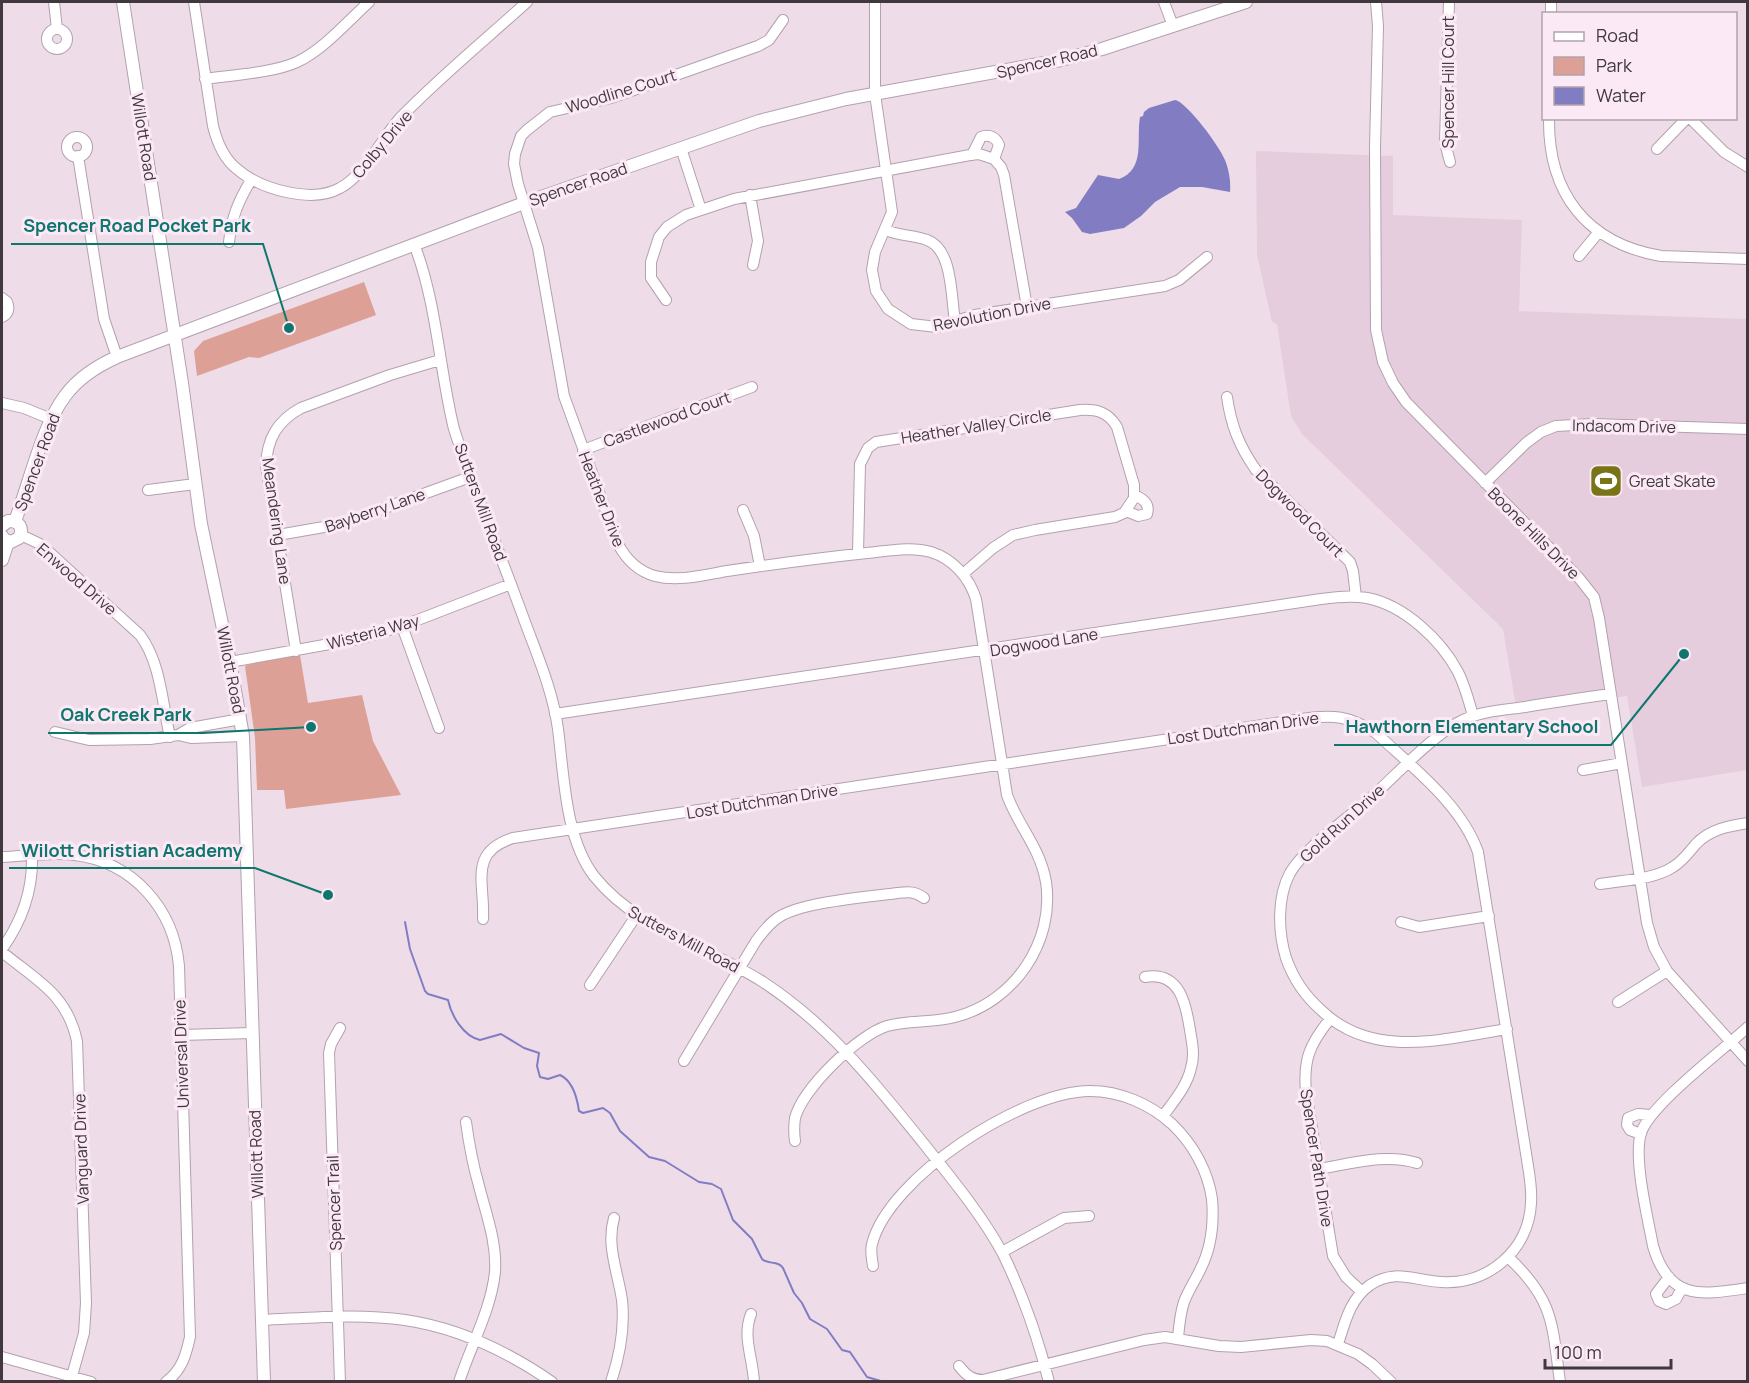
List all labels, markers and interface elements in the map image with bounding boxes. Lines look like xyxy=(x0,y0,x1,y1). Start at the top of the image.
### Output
legend xyxy=(1542,12,1737,120)
street label: Spencer Hill Court xyxy=(1437,16,1459,148)
text: Road xyxy=(1596,23,1639,47)
street label: Spencer Road xyxy=(994,39,1100,83)
text: Park xyxy=(1596,53,1633,77)
street label: Woodline Court xyxy=(563,64,679,118)
text: Water xyxy=(1596,83,1646,107)
street label: Willott Road xyxy=(126,92,162,182)
street label: Colby Drive xyxy=(347,105,417,183)
street label: Spencer Road xyxy=(526,157,630,211)
callout: Spencer Road Pocket Park xyxy=(11,208,263,244)
text: Spencer Road Pocket Park xyxy=(23,213,252,237)
street label: Revolution Drive xyxy=(931,292,1053,336)
street label: Castlewood Court xyxy=(600,386,734,452)
street label: Heather Valley Circle xyxy=(899,403,1053,449)
street label: Spencer Road xyxy=(9,410,65,514)
street label: Indacom Drive xyxy=(1572,414,1676,438)
street label: Sutters Mill Road xyxy=(450,440,512,564)
street label: Heather Drive xyxy=(574,448,630,550)
street label: Meandering Lane xyxy=(257,456,297,586)
sports icon: Great Skate xyxy=(1588,463,1624,499)
street label: Dogwood Court xyxy=(1251,464,1349,562)
place label: Great Skate xyxy=(1629,470,1716,492)
street label: Boone Hills Drive xyxy=(1483,482,1585,584)
street label: Bayberry Lane xyxy=(322,483,428,537)
street label: Enwood Drive xyxy=(32,538,122,620)
street label: Wisteria Way xyxy=(324,609,422,655)
street label: Dogwood Lane xyxy=(988,623,1100,661)
street label: Willott Road xyxy=(212,625,250,715)
callout: Oak Creek Park xyxy=(48,697,203,733)
text: Oak Creek Park xyxy=(61,702,193,726)
street label: Lost Dutchman Drive xyxy=(1166,706,1320,750)
callout: Hawthorn Elementary School xyxy=(1334,709,1611,745)
text: Hawthorn Elementary School xyxy=(1345,714,1599,738)
street label: Lost Dutchman Drive xyxy=(685,778,839,824)
street label: Gold Run Drive xyxy=(1295,779,1389,867)
callout: Wilott Christian Academy xyxy=(9,832,255,868)
text: Wilott Christian Academy xyxy=(21,838,243,862)
street label: Sutters Mill Road xyxy=(624,900,744,978)
street label: Universal Drive xyxy=(168,999,194,1109)
street label: Spencer Path Drive xyxy=(1295,1087,1339,1229)
street label: Vanguard Drive xyxy=(68,1093,94,1205)
street label: Willott Road xyxy=(243,1109,269,1199)
street label: Spencer Trail xyxy=(321,1155,347,1251)
scale bar xyxy=(1545,1332,1671,1370)
text: 100 m xyxy=(1554,1340,1602,1364)

